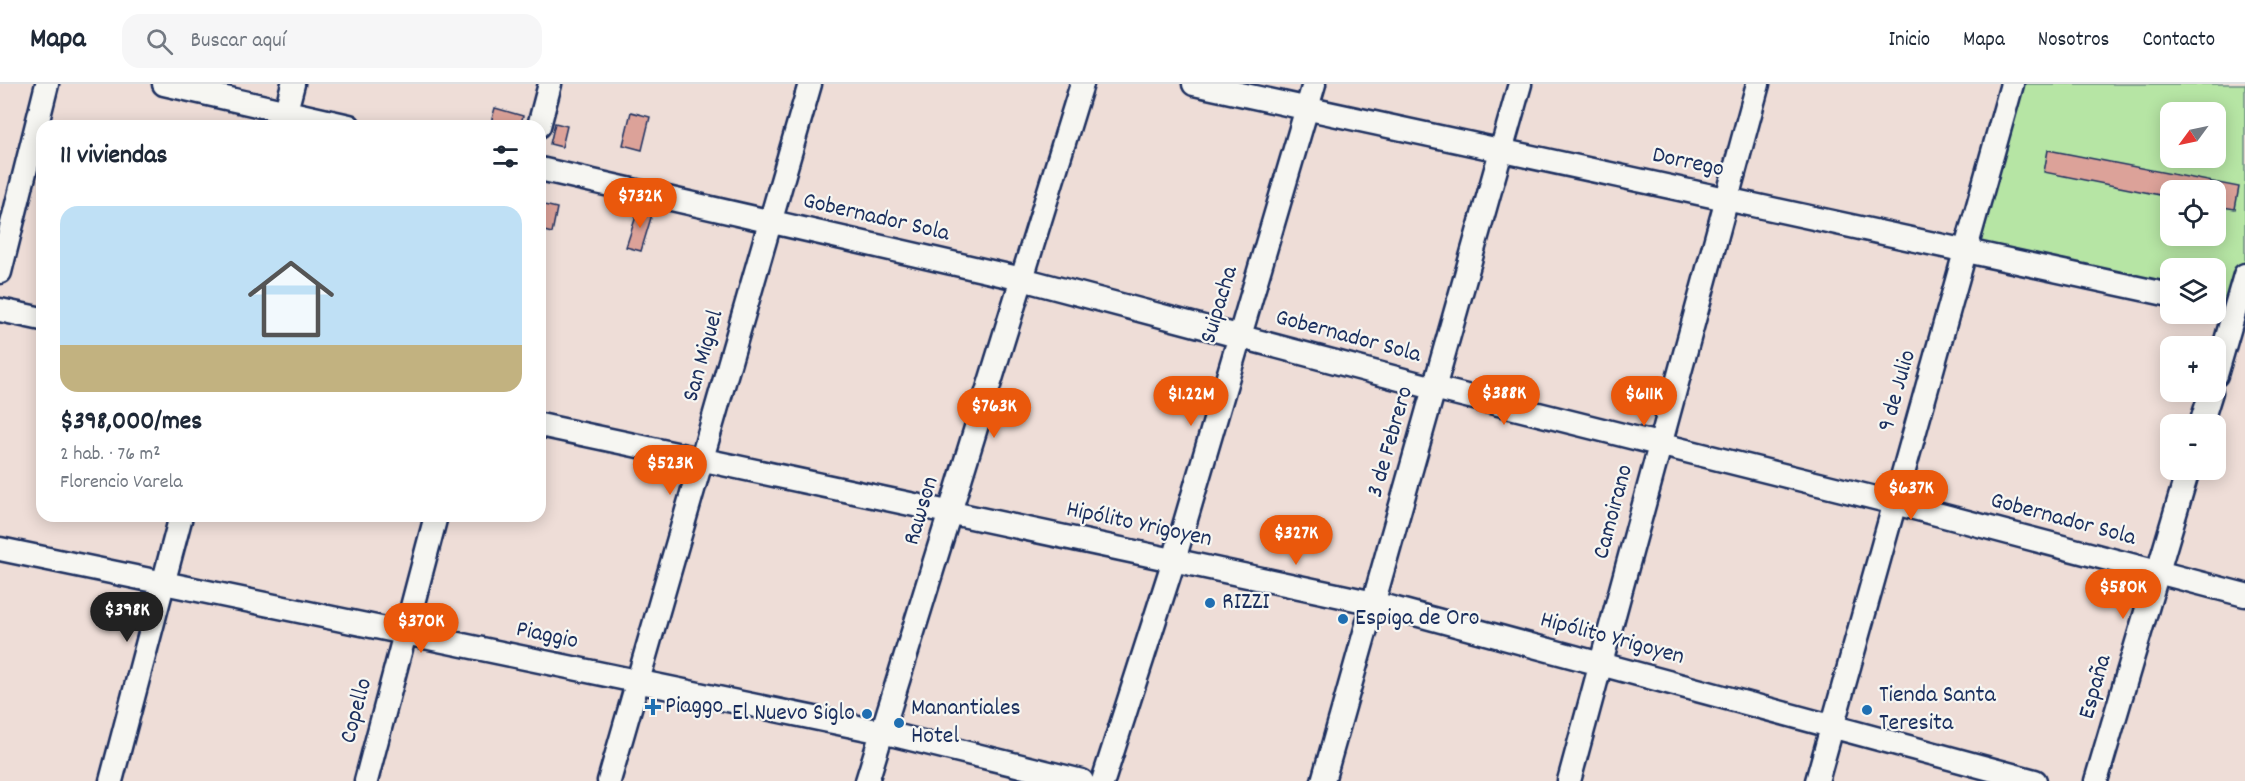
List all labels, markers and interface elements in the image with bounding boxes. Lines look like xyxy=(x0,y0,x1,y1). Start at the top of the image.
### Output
search box xyxy=(122,14,542,68)
text: Mapa xyxy=(30,21,86,61)
icon: search xyxy=(143,25,176,58)
text: Buscar aquí xyxy=(191,26,286,57)
text: Inicio xyxy=(1888,26,1930,56)
text: Mapa xyxy=(1963,26,2005,56)
text: Nosotros xyxy=(2038,26,2109,56)
text: Contacto xyxy=(2142,26,2215,56)
north arrow xyxy=(2160,102,2226,168)
map controls xyxy=(2160,102,2226,480)
text: 11 viviendas xyxy=(60,138,167,175)
street label: Dorrego xyxy=(1649,139,1727,187)
icon: filters xyxy=(489,140,522,173)
pin: $732K xyxy=(598,178,682,229)
button: locate xyxy=(2160,180,2226,246)
text: $732K xyxy=(618,183,662,211)
street label: Gobernador Sola xyxy=(799,185,953,252)
icon: home xyxy=(237,245,345,353)
button: layers xyxy=(2160,258,2226,324)
street label: Suipacha xyxy=(1192,261,1248,348)
street label: Gobernador Sola xyxy=(1271,301,1425,373)
street label: San Miguel xyxy=(675,306,733,406)
button: + xyxy=(2160,336,2226,402)
street label: 9 de Julio xyxy=(1870,346,1926,436)
pin: $388K xyxy=(1462,375,1546,426)
pin: $1.22M xyxy=(1142,376,1240,427)
pin: $611K xyxy=(1602,376,1686,427)
text: $388K xyxy=(1482,380,1526,408)
text: $1.22M xyxy=(1167,381,1215,409)
text: $611K xyxy=(1625,381,1663,409)
street label: 3 de Febrero xyxy=(1359,382,1423,502)
pin: $763K xyxy=(952,388,1036,439)
text: $763K xyxy=(971,393,1017,421)
text: $398,000/mes xyxy=(60,404,202,441)
button: − xyxy=(2160,414,2226,480)
text: 2 hab. · 76 m² xyxy=(60,441,161,469)
pin: $523K xyxy=(628,445,712,496)
text: $523K xyxy=(647,450,693,478)
street label: Camoirano xyxy=(1585,461,1643,563)
text: Florencio Varela xyxy=(60,469,183,497)
pin: $637K xyxy=(1869,470,1953,521)
street label: Rawson xyxy=(895,472,949,550)
text: $637K xyxy=(1888,475,1934,503)
street label: Gobernador Sola xyxy=(1986,484,2140,556)
street label: Hipólito Yrigoyen xyxy=(1063,493,1215,557)
pin: $327K xyxy=(1254,515,1338,566)
text: $327K xyxy=(1274,520,1318,548)
pin: $580K xyxy=(2081,569,2165,620)
text: $580K xyxy=(2099,574,2147,602)
place label: RIZZI xyxy=(1222,586,1270,620)
pin: $398K xyxy=(85,592,169,643)
marker: RIZZI xyxy=(1203,596,1217,610)
text: $398K xyxy=(104,597,150,625)
place label: Espiga de Oro xyxy=(1355,602,1479,636)
pin: $370K xyxy=(379,603,463,654)
street label: Hipólito Yrigoyen xyxy=(1536,603,1688,675)
text: $370K xyxy=(398,608,444,636)
marker: Espiga de Oro xyxy=(1336,612,1350,626)
street label: Piaggio xyxy=(513,613,581,659)
street label: España xyxy=(2071,650,2122,723)
street label: Copello xyxy=(332,675,382,747)
place label: Tienda Santa Teresita xyxy=(1879,679,1996,741)
place label: Piaggo xyxy=(665,690,723,724)
place label: Manantiales Hotel xyxy=(911,692,1021,754)
place label: El Nuevo Siglo xyxy=(732,697,855,731)
marker: Piaggo xyxy=(646,700,660,714)
marker: Tienda Santa Teresita xyxy=(1860,703,1874,717)
marker: El Nuevo Siglo xyxy=(860,707,874,721)
marker: Manantiales Hotel xyxy=(892,716,906,730)

